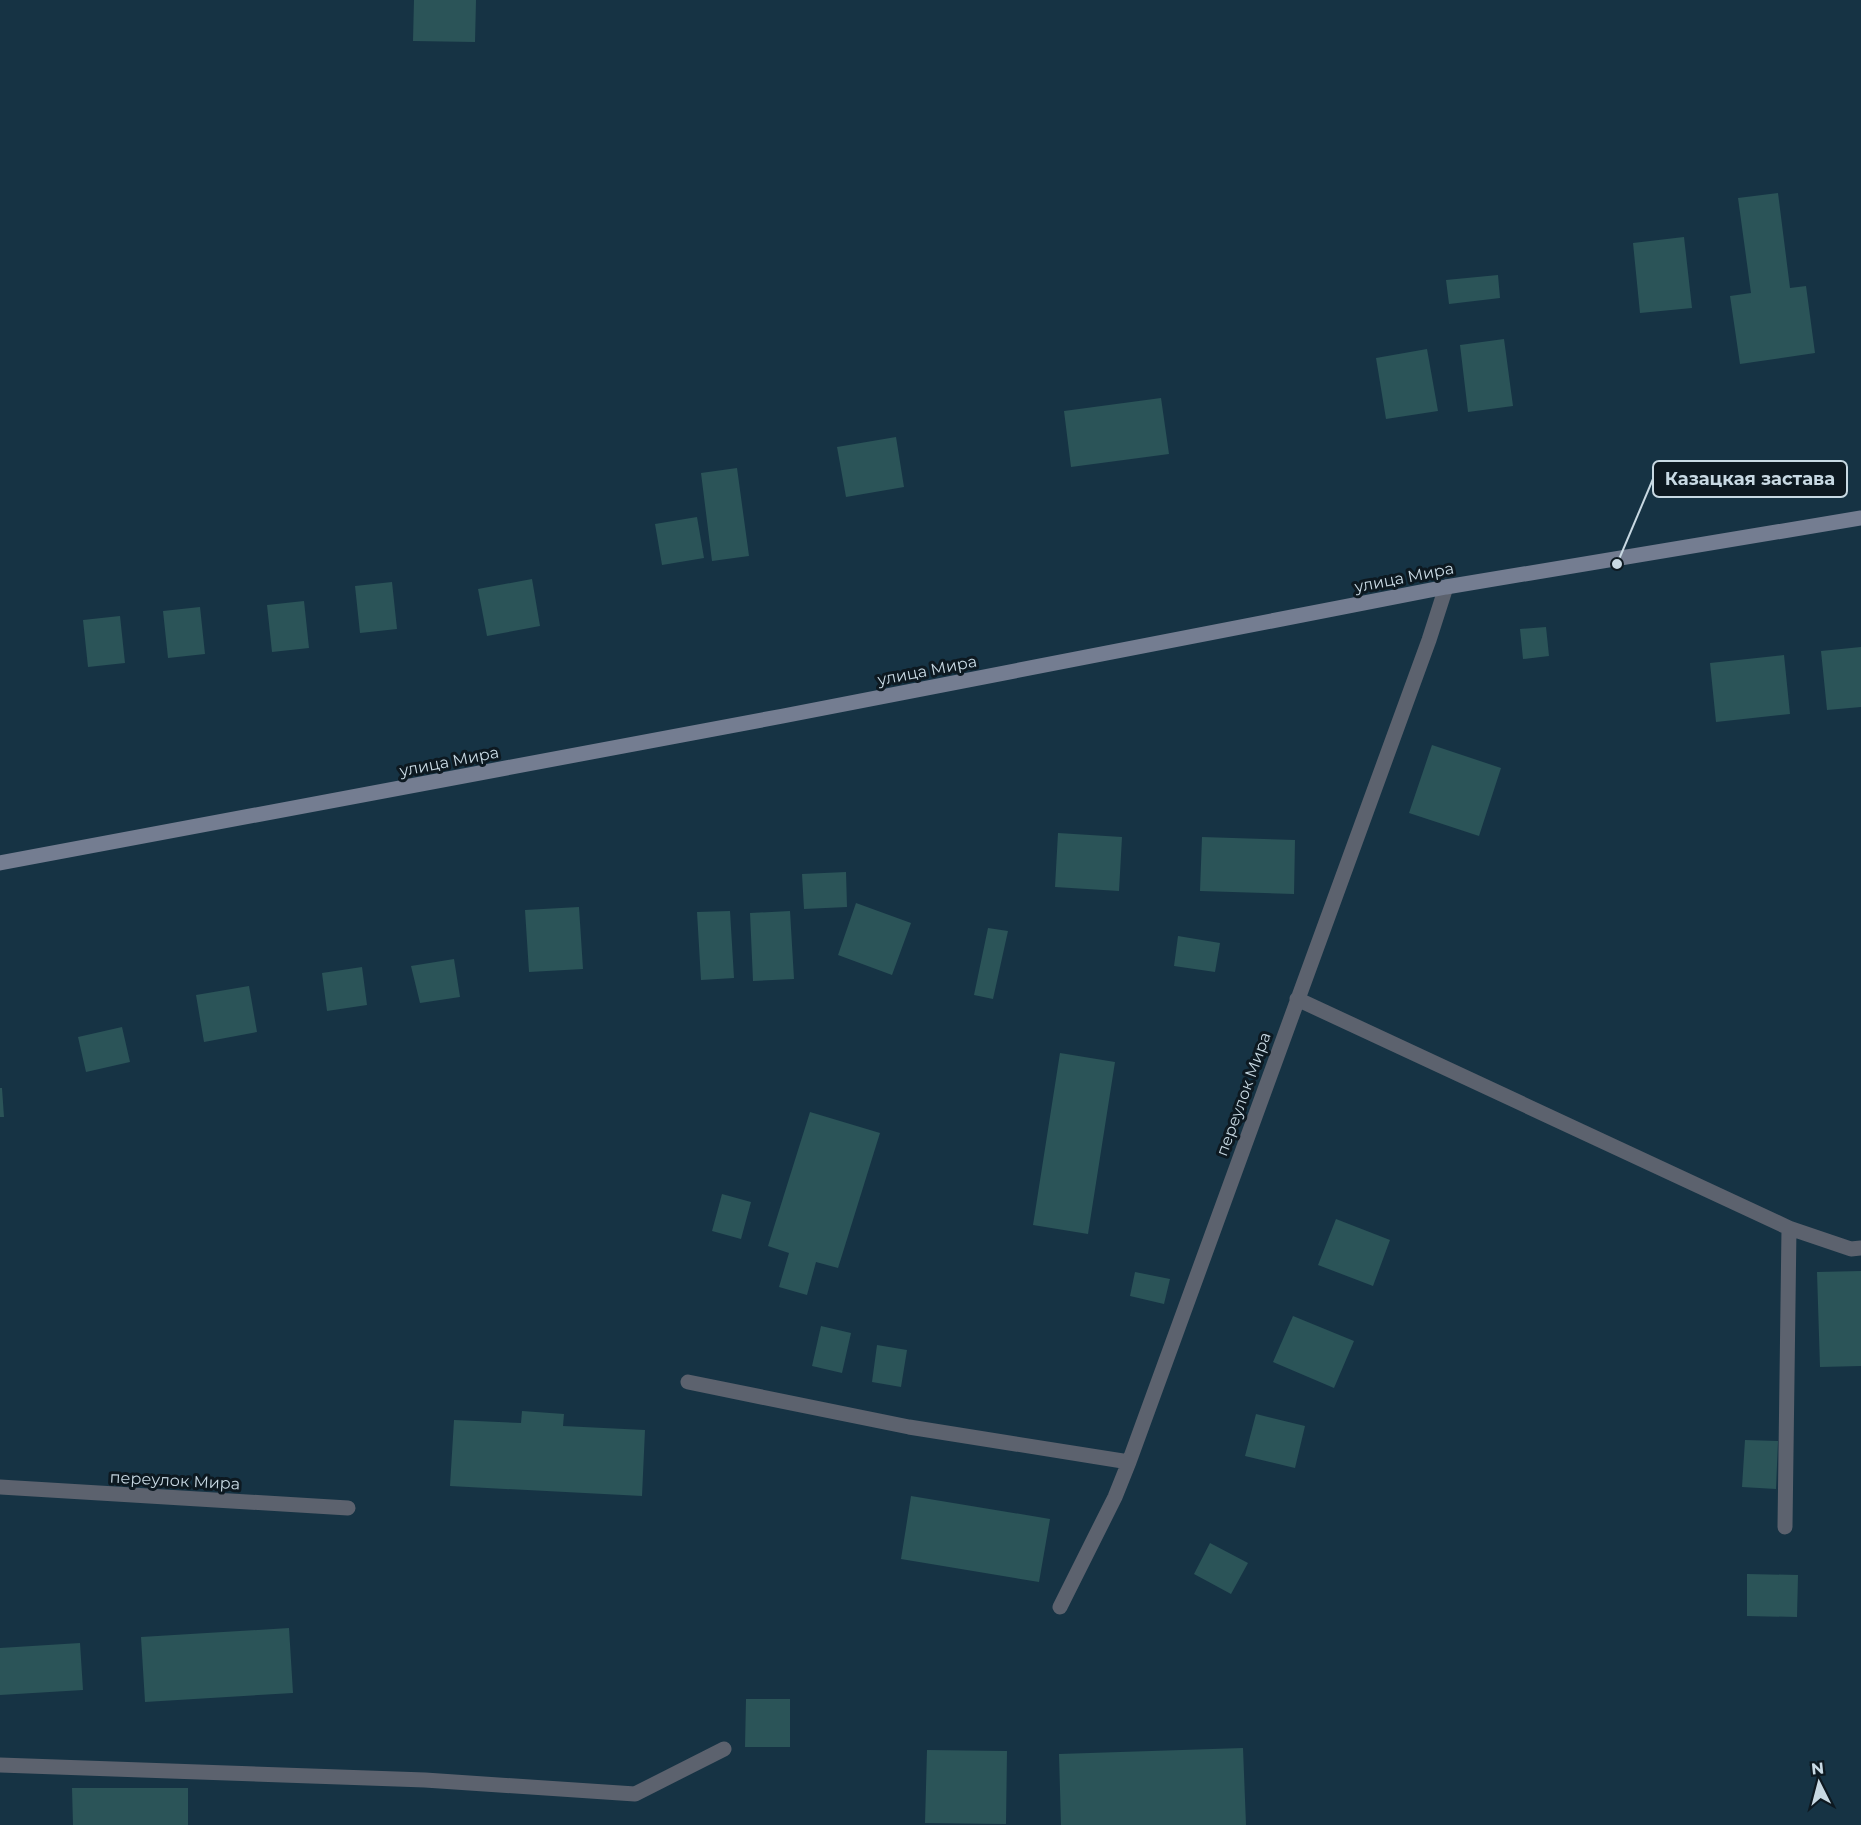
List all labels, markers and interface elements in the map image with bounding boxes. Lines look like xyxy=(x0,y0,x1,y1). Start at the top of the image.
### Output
callout: Казацкая застава xyxy=(1653,461,1847,497)
text: Казацкая застава xyxy=(1665,468,1835,490)
street label: улица Мира xyxy=(1352,559,1455,597)
street label: улица Мира xyxy=(875,652,978,690)
street label: улица Мира xyxy=(397,743,500,781)
street label: переулок Мира xyxy=(1212,1030,1275,1159)
street label: переулок Мира xyxy=(109,1468,241,1493)
north arrow xyxy=(1789,1753,1849,1813)
text: N xyxy=(1810,1758,1825,1779)

